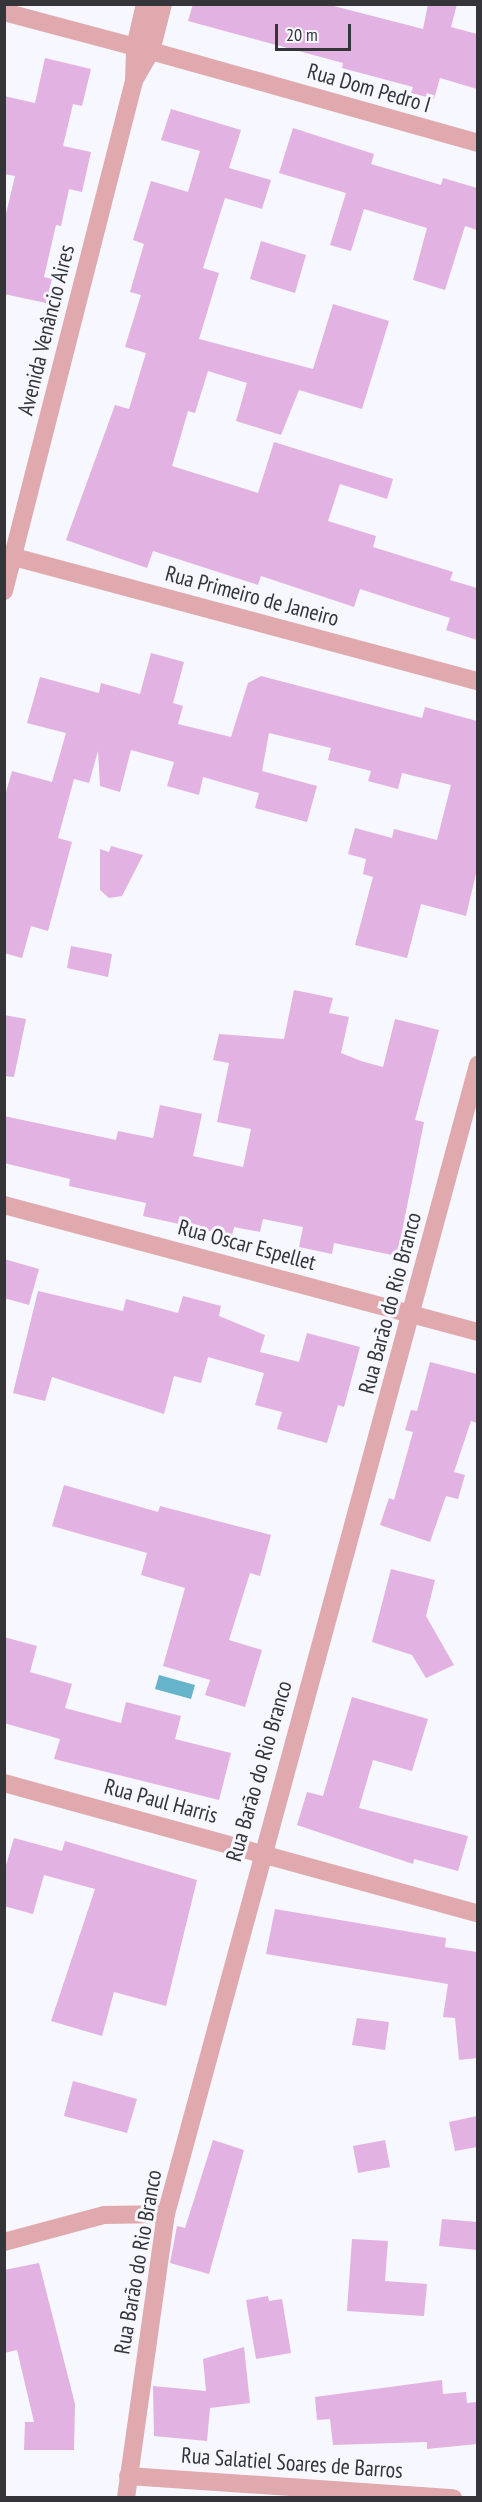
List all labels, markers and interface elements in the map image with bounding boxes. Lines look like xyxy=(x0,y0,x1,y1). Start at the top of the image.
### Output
scale bar xyxy=(278,12,354,50)
text: 20 m xyxy=(286,23,318,46)
street label: Rua Dom Pedro I xyxy=(304,58,434,118)
street label: Avenida Venâncio Aires xyxy=(12,242,80,418)
street label: Rua Primeiro de Janeiro xyxy=(162,560,342,632)
street label: Rua Barão do Rio Branco xyxy=(353,1209,427,1397)
street label: Rua Oscar Espellet xyxy=(175,1214,319,1276)
street label: Rua Barão do Rio Branco xyxy=(221,1678,297,1864)
street label: Rua Paul Harris xyxy=(102,1773,220,1829)
street label: Rua Barão do Rio Branco xyxy=(109,2168,167,2356)
street label: Rua Salatiel Soares de Barros xyxy=(180,2442,404,2484)

